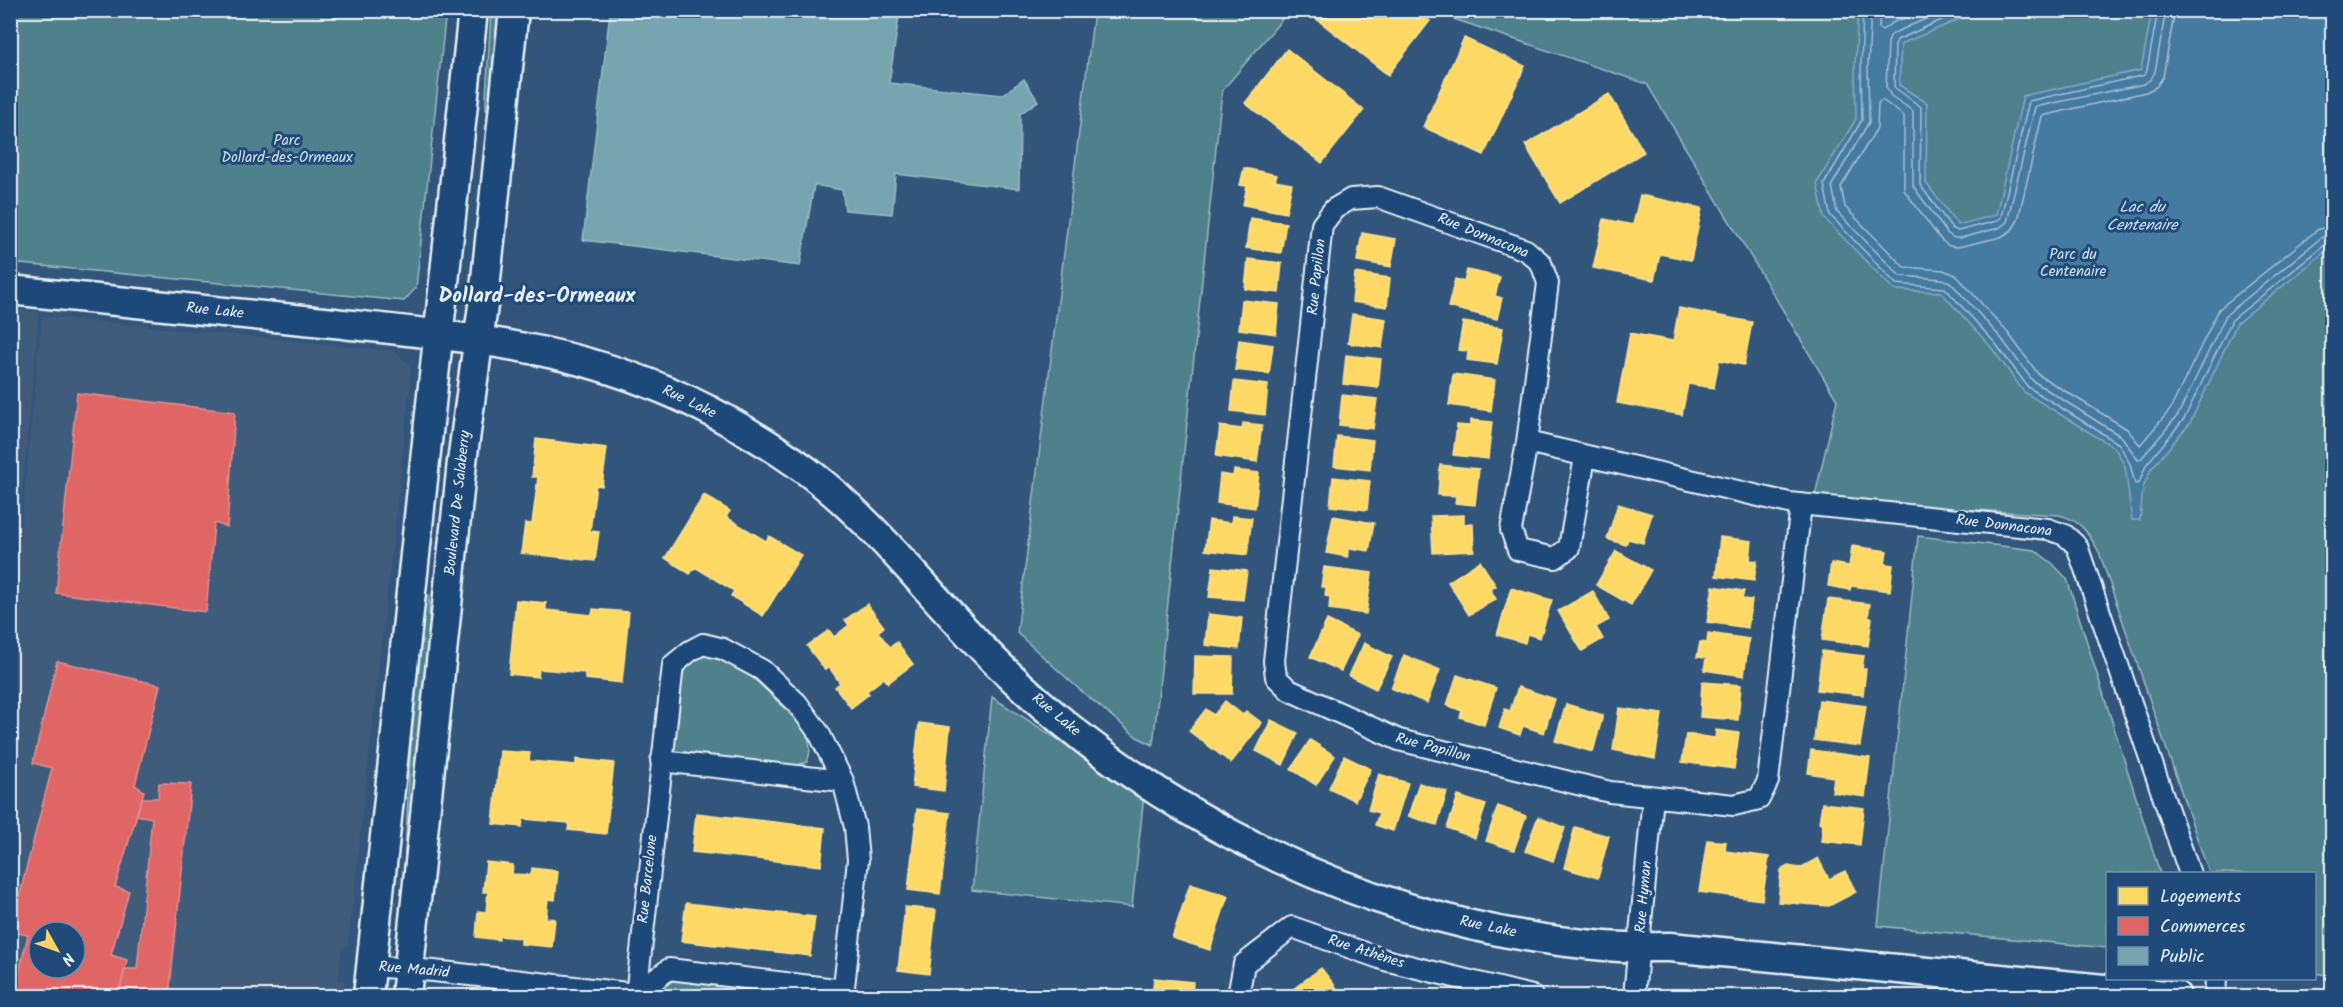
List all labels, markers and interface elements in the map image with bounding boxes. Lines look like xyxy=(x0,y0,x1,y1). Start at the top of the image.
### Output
park label: Parc Dollard-des-Ormeaux xyxy=(221,129,353,170)
water label: Lac du Centenaire xyxy=(2106,195,2179,238)
street label: Rue Donnacona xyxy=(1434,207,1532,265)
street label: Rue Papillon xyxy=(1301,238,1333,316)
park label: Parc du Centenaire xyxy=(2040,243,2107,284)
district label: Dollard-des-Ormeaux xyxy=(439,280,637,313)
street label: Rue Lake xyxy=(185,296,245,326)
street label: Rue Lake xyxy=(658,379,720,426)
street label: Boulevard De Salaberry xyxy=(438,428,478,577)
street label: Rue Donnacona xyxy=(1955,508,2053,544)
street label: Rue Lake xyxy=(1026,687,1086,743)
street label: Rue Papillon xyxy=(1393,726,1473,770)
street label: Rue Barcelone xyxy=(631,833,665,924)
street label: Rue Hyman xyxy=(1629,860,1659,934)
legend xyxy=(2106,872,2316,980)
text: Logements xyxy=(2160,883,2242,912)
street label: Rue Lake xyxy=(1457,909,1519,945)
text: Commerces xyxy=(2160,913,2246,942)
north arrow xyxy=(27,920,87,980)
street label: Rue Athènes xyxy=(1325,928,1408,976)
text: Public xyxy=(2160,943,2205,972)
text: N xyxy=(55,947,80,971)
street label: Rue Madrid xyxy=(378,955,451,985)

